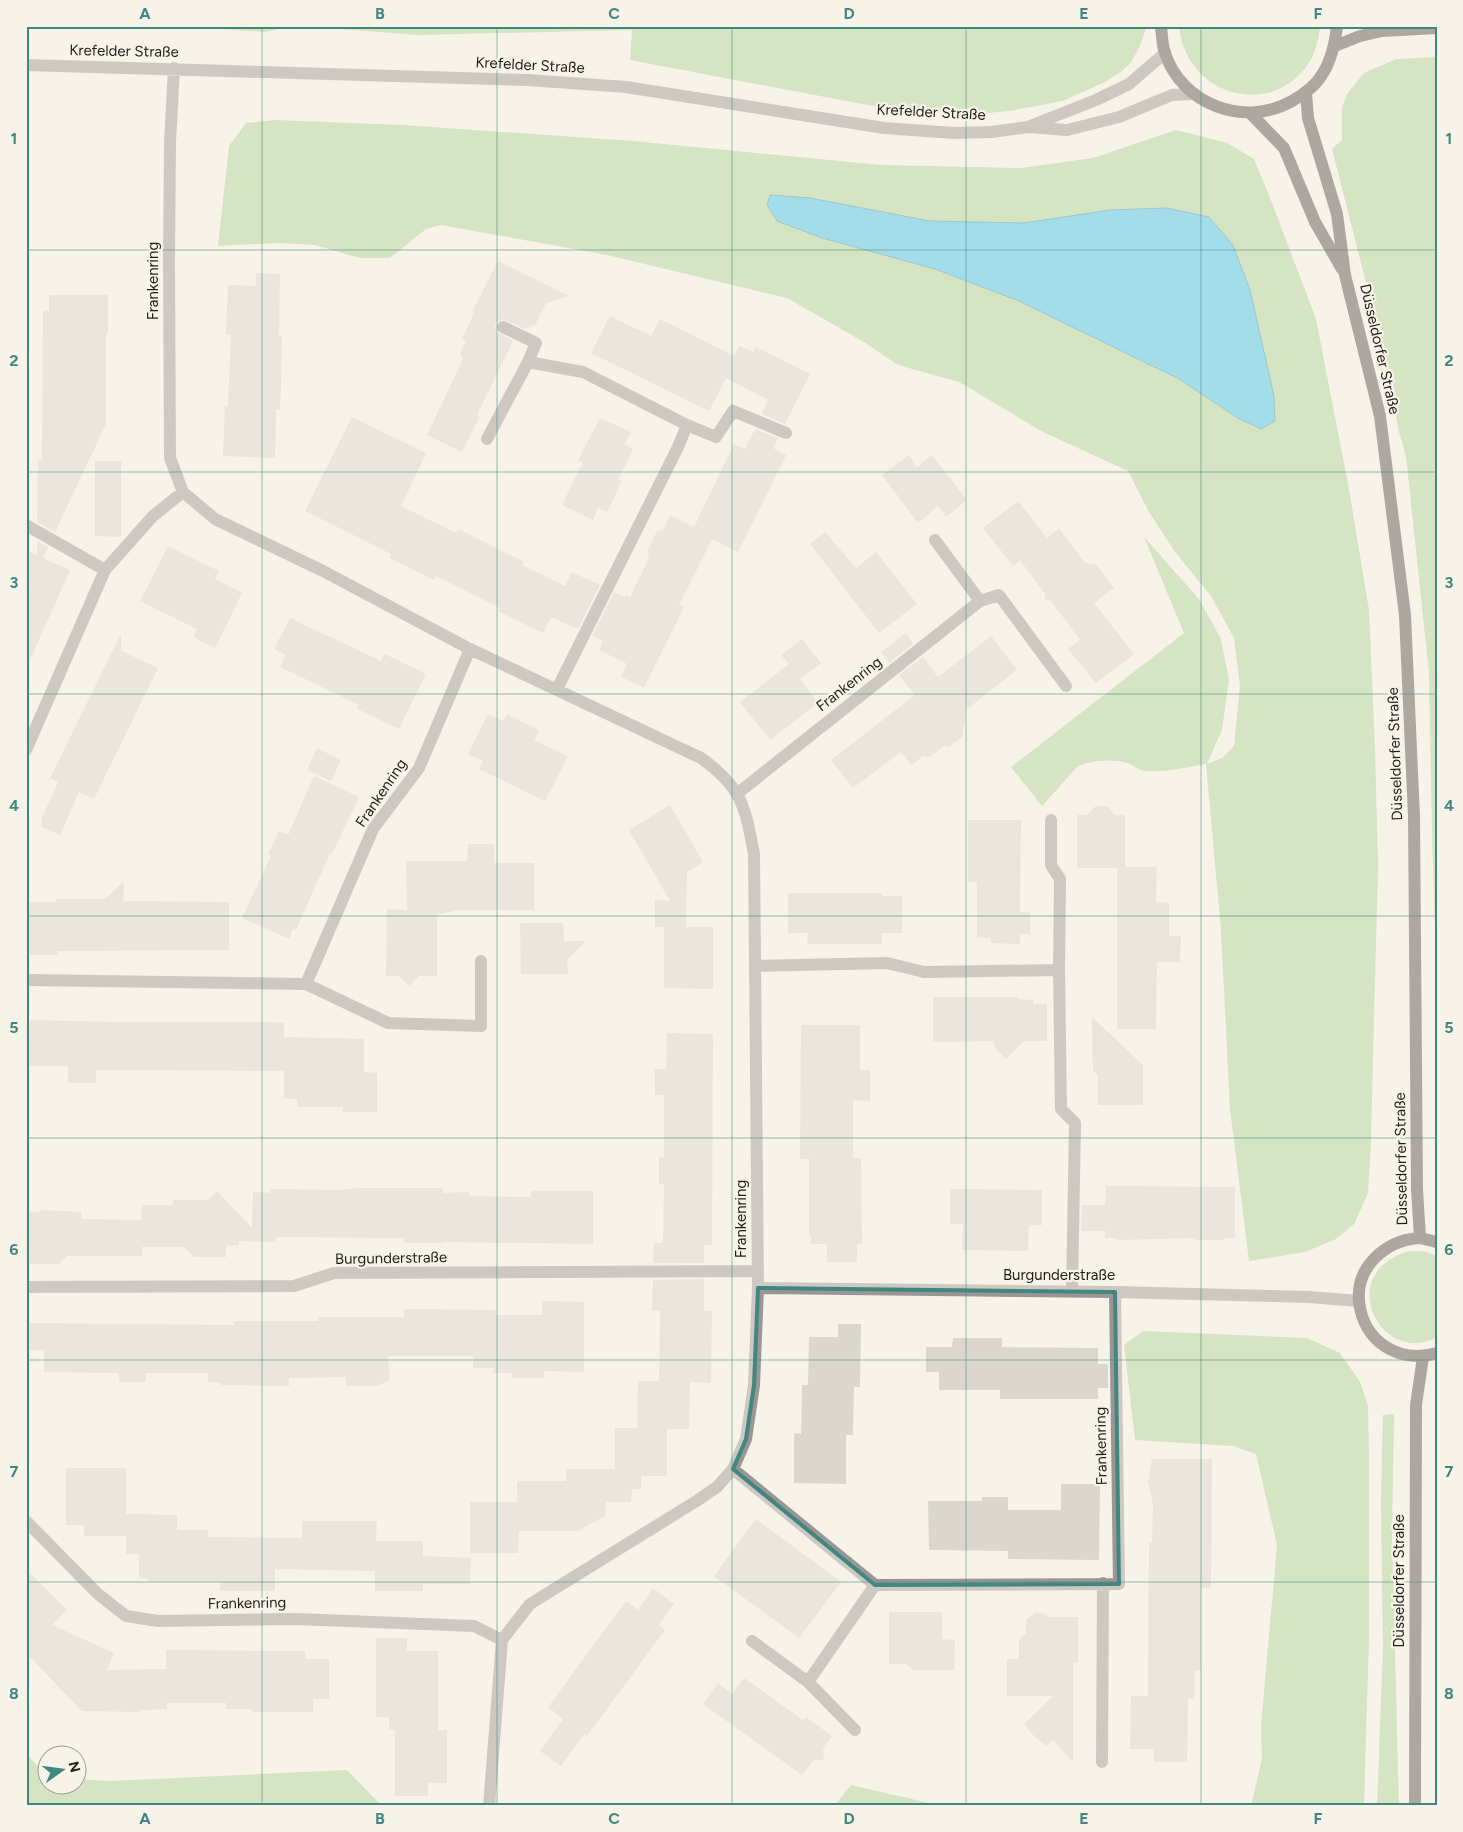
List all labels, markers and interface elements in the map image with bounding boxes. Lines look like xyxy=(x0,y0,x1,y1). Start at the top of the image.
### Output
text: A xyxy=(139,4,151,23)
text: B xyxy=(375,4,385,23)
text: C xyxy=(608,4,620,23)
text: D xyxy=(843,4,855,23)
text: E xyxy=(1079,4,1089,23)
text: F xyxy=(1314,4,1323,23)
street label: Krefelder Straße xyxy=(69,41,179,61)
street label: Krefelder Straße xyxy=(475,53,585,77)
street label: Krefelder Straße xyxy=(876,100,986,124)
text: 1 xyxy=(11,129,17,148)
text: 1 xyxy=(1446,129,1452,148)
street label: Frankenring xyxy=(144,242,162,320)
street label: Düsseldorfer Straße xyxy=(1356,282,1404,416)
text: 2 xyxy=(9,351,19,370)
text: 2 xyxy=(1444,351,1454,370)
text: 3 xyxy=(10,573,19,592)
text: 3 xyxy=(1445,573,1454,592)
street label: Frankenring xyxy=(813,653,885,715)
street label: Düsseldorfer Straße xyxy=(1384,687,1406,821)
street label: Frankenring xyxy=(352,755,410,831)
text: 4 xyxy=(9,796,19,815)
text: 4 xyxy=(1444,796,1454,815)
text: 5 xyxy=(9,1018,19,1037)
text: 5 xyxy=(1444,1018,1454,1037)
street label: Düsseldorfer Straße xyxy=(1391,1092,1411,1226)
street label: Frankenring xyxy=(732,1180,750,1258)
text: 6 xyxy=(9,1240,19,1259)
text: 6 xyxy=(1444,1240,1454,1259)
street label: Burgunderstraße xyxy=(335,1248,447,1268)
street label: Burgunderstraße xyxy=(1003,1266,1115,1284)
street label: Frankenring xyxy=(1091,1407,1111,1485)
text: 7 xyxy=(10,1462,19,1481)
text: 7 xyxy=(1445,1462,1454,1481)
street label: Düsseldorfer Straße xyxy=(1390,1514,1408,1648)
street label: Frankenring xyxy=(208,1593,286,1613)
text: 8 xyxy=(9,1684,19,1703)
text: 8 xyxy=(1444,1684,1454,1703)
north arrow xyxy=(38,1744,88,1794)
text: N xyxy=(65,1760,84,1774)
text: A xyxy=(139,1809,151,1828)
text: B xyxy=(375,1809,385,1828)
text: C xyxy=(608,1809,620,1828)
text: D xyxy=(843,1809,855,1828)
text: E xyxy=(1079,1809,1089,1828)
text: F xyxy=(1314,1809,1323,1828)

